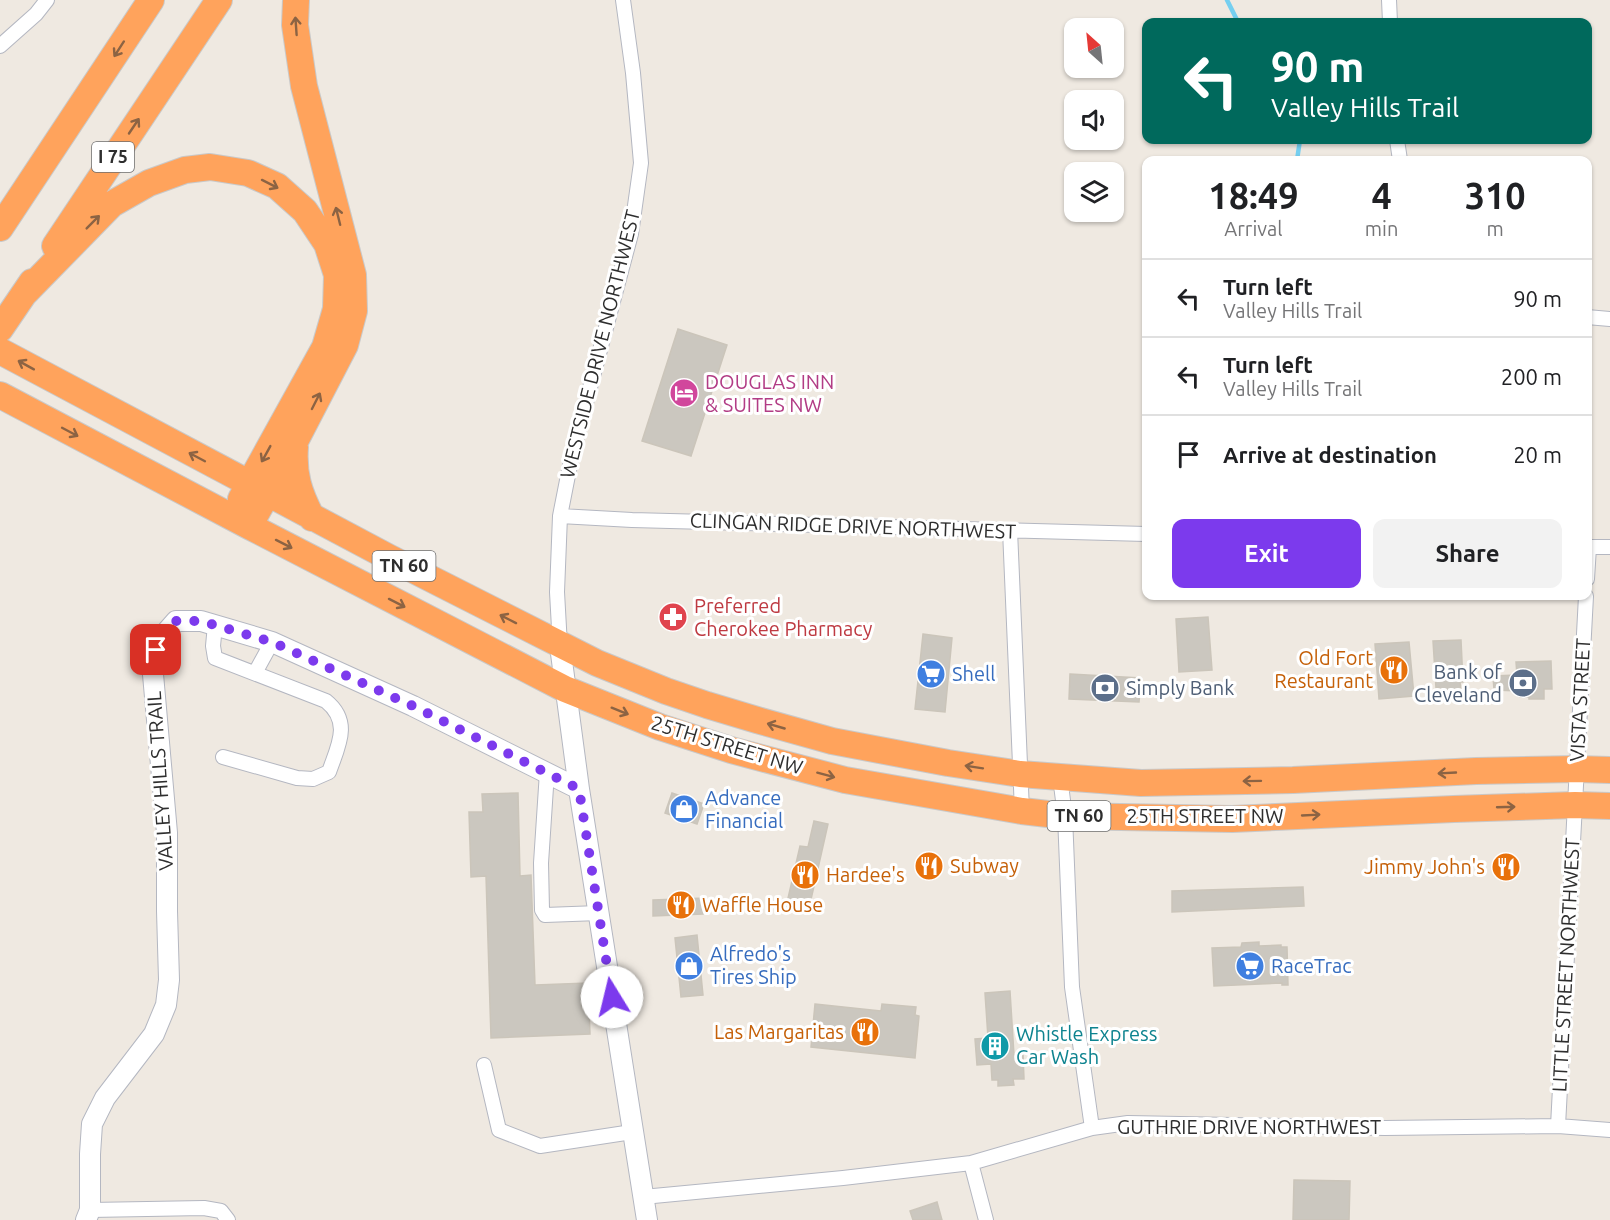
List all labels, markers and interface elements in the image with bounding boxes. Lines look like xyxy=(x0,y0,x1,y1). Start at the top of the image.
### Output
one-way arrow xyxy=(290,17,301,37)
north arrow xyxy=(1064,18,1124,78)
map controls xyxy=(1064,18,1124,222)
one-way arrow xyxy=(112,40,124,57)
icon: left xyxy=(1172,42,1250,120)
text: 90 m xyxy=(1271,43,1365,90)
button: sound xyxy=(1064,90,1124,150)
text: Valley Hills Trail xyxy=(1271,92,1459,122)
one-way arrow xyxy=(128,118,140,135)
road number: I 75 xyxy=(92,142,134,172)
button: layers xyxy=(1064,162,1124,222)
text: 18:49 xyxy=(1208,175,1298,216)
text: 4 xyxy=(1371,175,1392,216)
text: 310 xyxy=(1465,175,1526,216)
one-way arrow xyxy=(260,178,278,190)
one-way arrow xyxy=(332,207,344,226)
street label: WESTSIDE DRIVE NORTHWEST xyxy=(555,207,644,480)
one-way arrow xyxy=(86,215,101,230)
text: Arrival xyxy=(1224,217,1283,240)
text: min xyxy=(1365,217,1398,240)
text: m xyxy=(1487,217,1504,240)
text: Turn left xyxy=(1223,274,1313,299)
icon: left xyxy=(1172,282,1205,315)
text: 90 m xyxy=(1513,286,1562,311)
text: Valley Hills Trail xyxy=(1223,299,1362,322)
text: Turn left xyxy=(1223,352,1313,377)
one-way arrow xyxy=(17,359,35,370)
icon: left xyxy=(1172,360,1205,393)
text: 200 m xyxy=(1501,364,1562,389)
place label: DOUGLAS INN & SUITES NW xyxy=(705,370,834,416)
hotel icon: DOUGLAS INN & SUITES NW xyxy=(668,377,700,409)
text: Valley Hills Trail xyxy=(1223,377,1362,400)
one-way arrow xyxy=(310,393,322,410)
one-way arrow xyxy=(61,427,79,438)
icon: arrive xyxy=(1172,438,1205,471)
text: Arrive at destination xyxy=(1223,442,1437,467)
text: 20 m xyxy=(1513,442,1562,467)
one-way arrow xyxy=(260,444,271,462)
one-way arrow xyxy=(189,451,207,462)
street label: CLINGAN RIDGE DRIVE NORTHWEST xyxy=(689,508,1017,543)
button: Exit xyxy=(1172,519,1361,588)
button: Share xyxy=(1373,519,1562,588)
one-way arrow xyxy=(274,539,292,551)
road number: TN 60 xyxy=(372,551,436,581)
place label: Preferred Cherokee Pharmacy xyxy=(694,594,873,640)
one-way arrow xyxy=(388,598,406,609)
pharmacy icon: Preferred Cherokee Pharmacy xyxy=(657,601,689,633)
one-way arrow xyxy=(500,613,518,624)
pin xyxy=(130,624,181,675)
icon: arrive xyxy=(139,633,172,666)
street label: VISTA STREET xyxy=(1565,638,1594,762)
place label: Old Fort Restaurant xyxy=(1274,646,1373,692)
restaurant icon: Old Fort Restaurant xyxy=(1378,654,1410,686)
supermarket icon: Shell xyxy=(915,658,947,690)
place label: Bank of Cleveland xyxy=(1414,660,1502,706)
place label: Shell xyxy=(952,662,995,685)
bank icon: Bank of Cleveland xyxy=(1507,667,1539,699)
bank icon: Simply Bank xyxy=(1089,672,1121,704)
place label: Simply Bank xyxy=(1126,676,1234,699)
street label: VALLEY HILLS TRAIL xyxy=(142,691,177,871)
one-way arrow xyxy=(610,706,629,717)
street label: 25TH STREET NW xyxy=(649,711,806,778)
one-way arrow xyxy=(767,720,786,731)
one-way arrow xyxy=(964,761,984,772)
one-way arrow xyxy=(1437,767,1457,778)
one-way arrow xyxy=(816,770,835,781)
one-way arrow xyxy=(1242,775,1262,787)
place label: Advance Financial xyxy=(705,786,783,832)
shop icon: Advance Financial xyxy=(668,793,700,825)
road number: TN 60 xyxy=(1048,801,1110,831)
one-way arrow xyxy=(1495,801,1515,813)
street label: 25TH STREET NW xyxy=(1126,804,1284,827)
one-way arrow xyxy=(1301,809,1321,820)
street label: LITTLE STREET NORTHWEST xyxy=(1547,837,1584,1093)
restaurant icon: Subway xyxy=(913,850,945,882)
restaurant icon: Jimmy John's xyxy=(1490,851,1522,883)
place label: Subway xyxy=(950,854,1019,877)
place label: Jimmy John's xyxy=(1364,855,1485,878)
restaurant icon: Hardee's xyxy=(789,859,821,891)
place label: Hardee's xyxy=(826,863,905,886)
restaurant icon: Waffle House xyxy=(665,889,697,921)
place label: Waffle House xyxy=(702,893,823,916)
place label: Alfredo's Tires Ship xyxy=(710,942,797,988)
shop icon: Alfredo's Tires Ship xyxy=(673,950,705,982)
supermarket icon: RaceTrac xyxy=(1234,950,1266,982)
place label: RaceTrac xyxy=(1271,954,1352,977)
position arrow xyxy=(580,965,644,1029)
restaurant icon: Las Margaritas xyxy=(849,1016,881,1048)
place label: Las Margaritas xyxy=(714,1020,844,1043)
place label: Whistle Express Car Wash xyxy=(1016,1022,1157,1068)
building icon: Whistle Express Car Wash xyxy=(979,1030,1011,1062)
street label: GUTHRIE DRIVE NORTHWEST xyxy=(1117,1115,1381,1138)

